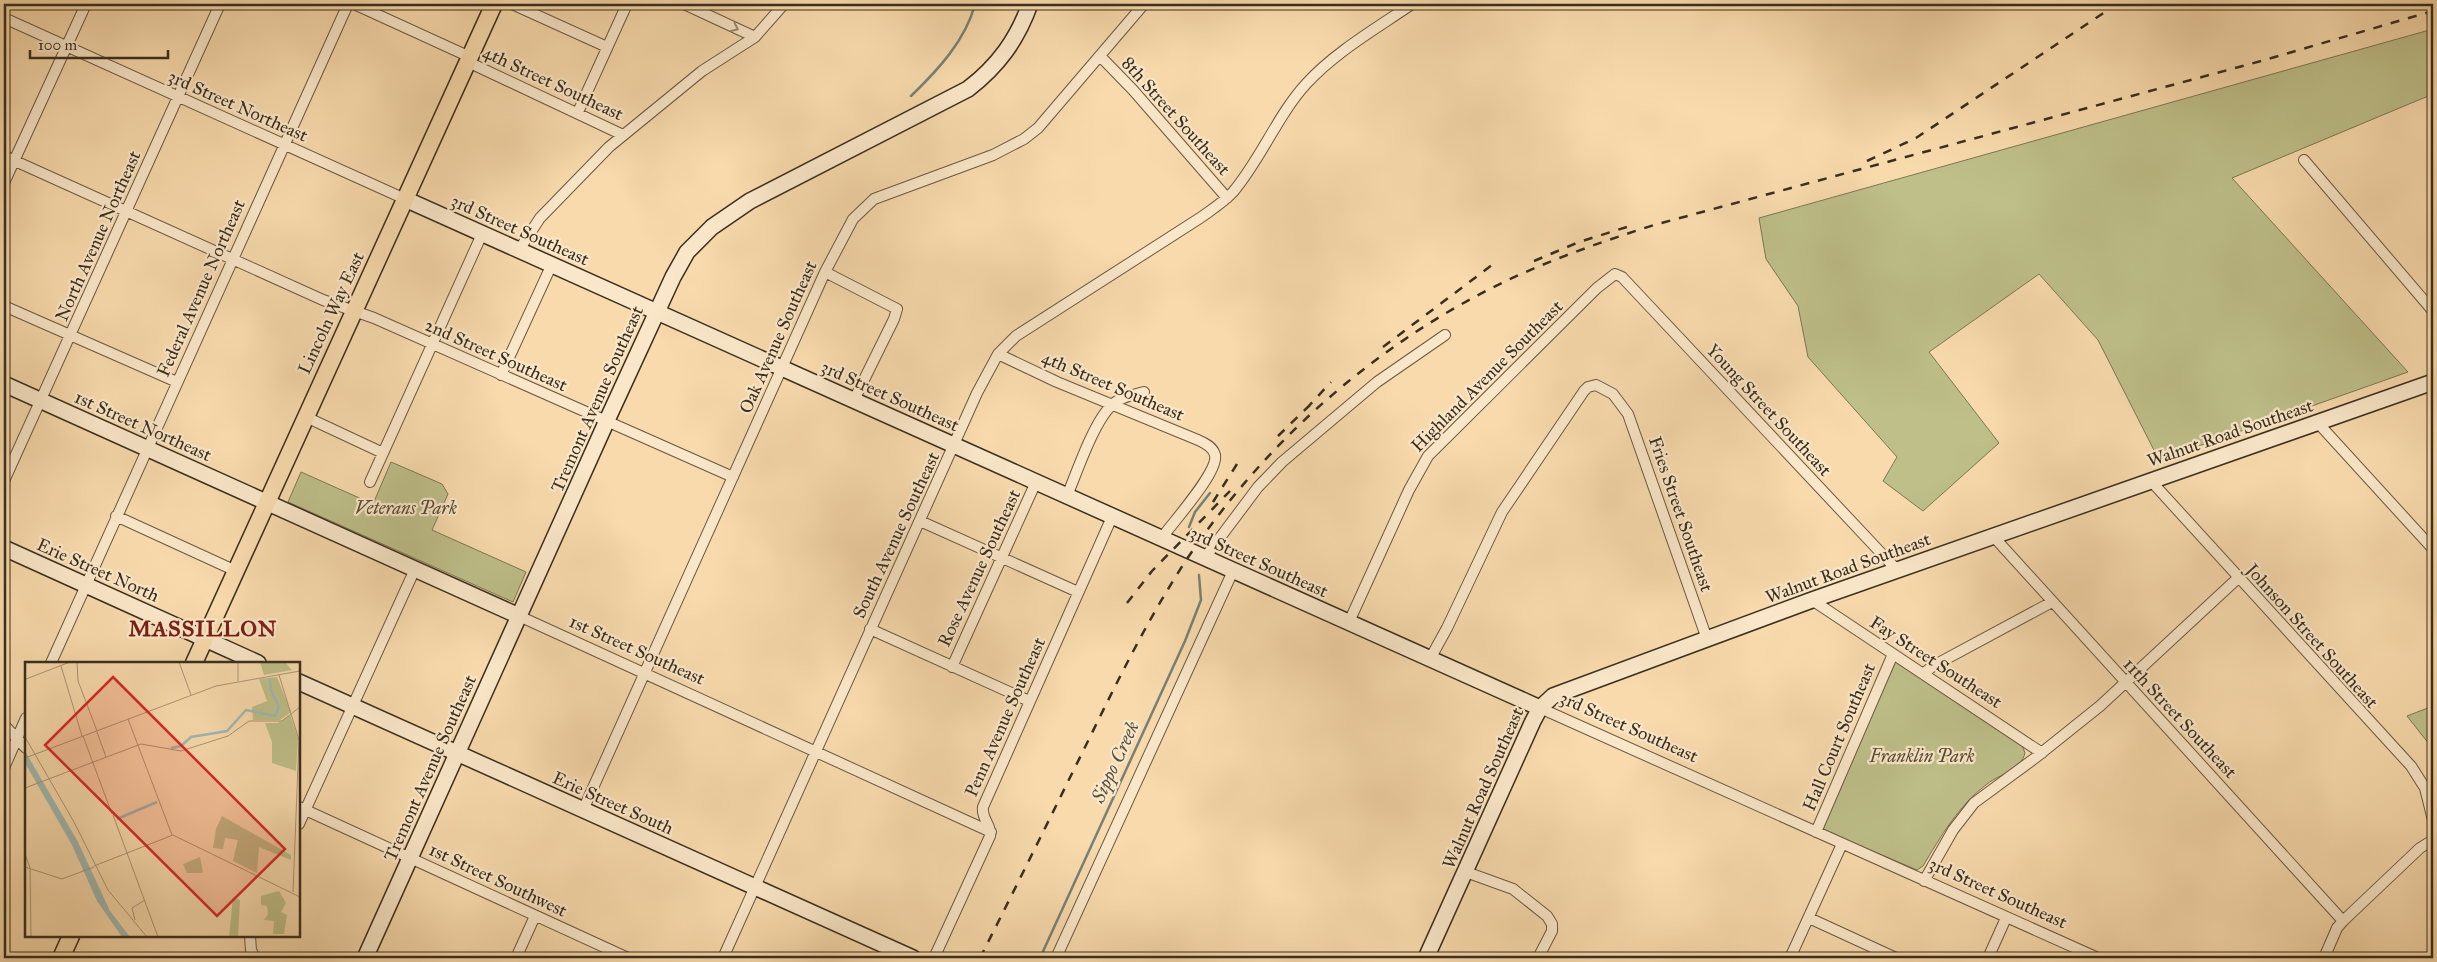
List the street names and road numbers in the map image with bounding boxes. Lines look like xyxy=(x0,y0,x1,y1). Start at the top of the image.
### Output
street label: 4th Street Southeast xyxy=(479,41,627,125)
street label: 8th Street Southeast xyxy=(1117,52,1235,180)
street label: 3rd Street Northeast xyxy=(165,65,312,147)
street label: North Avenue Northeast xyxy=(50,147,146,325)
street label: 3rd Street Southeast xyxy=(448,190,593,271)
street label: Federal Avenue Northeast xyxy=(152,195,250,380)
street label: Lincoln Way East xyxy=(293,248,369,378)
street label: Oak Avenue Southeast xyxy=(734,257,822,417)
street label: Highland Avenue Southeast xyxy=(1407,295,1569,457)
street label: Tremont Avenue Southeast xyxy=(546,302,648,496)
street label: 2nd Street Southeast xyxy=(421,314,571,397)
street label: Young Street Southeast xyxy=(1701,339,1836,482)
street label: 4th Street Southeast xyxy=(1039,346,1188,426)
street label: 3rd Street Southeast xyxy=(818,356,963,437)
street label: 1st Street Northeast xyxy=(71,386,216,466)
street label: Walnut Road Southeast xyxy=(2144,394,2316,472)
street label: Fries Street Southeast xyxy=(1644,433,1718,595)
street label: South Avenue Southeast xyxy=(848,448,944,622)
street label: Rose Avenue Southeast xyxy=(933,485,1025,650)
street label: 3rd Street Southeast xyxy=(1187,522,1332,603)
street label: Walnut Road Southeast xyxy=(1763,528,1934,608)
street label: Erie Street North xyxy=(33,533,163,607)
street label: Johnson Street Southeast xyxy=(2239,558,2383,714)
street label: 1st Street Southeast xyxy=(566,610,709,690)
street label: Fay Street Southeast xyxy=(1866,611,2007,713)
street label: Penn Avenue Southeast xyxy=(960,633,1050,800)
street label: 11th Street Southeast xyxy=(2119,653,2242,783)
street label: Hall Court Southeast xyxy=(1798,659,1880,814)
street label: Tremont Avenue Southeast xyxy=(379,671,481,865)
street label: 3rd Street Southeast xyxy=(1557,687,1702,768)
street label: Walnut Road Southeast xyxy=(1438,704,1529,872)
street label: Erie Street South xyxy=(549,767,677,839)
street label: 1st Street Southwest xyxy=(425,838,571,922)
street label: 3rd Street Southeast xyxy=(1926,853,2071,934)

